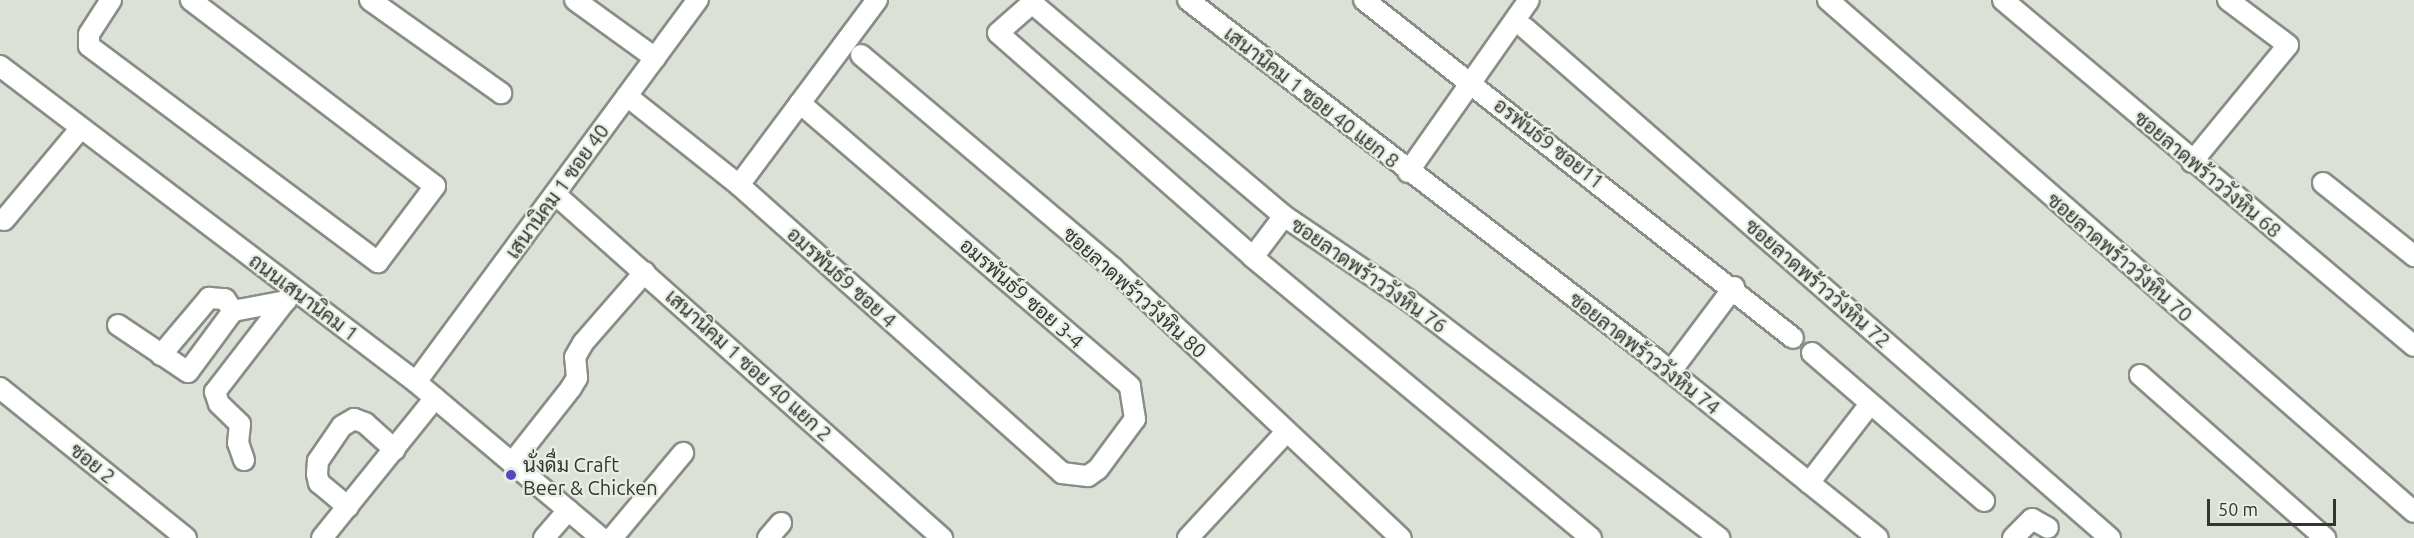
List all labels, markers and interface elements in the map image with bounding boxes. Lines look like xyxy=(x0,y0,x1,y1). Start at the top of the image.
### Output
street label: เสนานิคม 1 ซอย 40 แยก 8 xyxy=(1220,21,1404,173)
street label: อรพันธ์9 ซอย11 xyxy=(1489,93,1609,193)
street label: ซอยลาดพร้าววังหิน 68 xyxy=(2130,105,2286,243)
street label: เสนานิคม 1 ซอย 40 xyxy=(500,119,614,263)
street label: ซอยลาดพร้าววังหิน 70 xyxy=(2042,187,2198,327)
street label: ซอยลาดพร้าววังหิน 76 xyxy=(1287,212,1451,338)
street label: ซอยลาดพร้าววังหิน 72 xyxy=(1740,213,1896,353)
street label: ซอยลาดพร้าววังหิน 80 xyxy=(1058,221,1212,363)
street label: อมรพันธ์9 ซอย 4 xyxy=(782,222,902,332)
street label: อมรพันธ์9 ซอย 3-4 xyxy=(955,233,1089,353)
street label: ถนนเสนานิคม 1 xyxy=(245,248,363,346)
street label: เสนานิคม 1 ซอย 40 แยก 2 xyxy=(661,284,837,446)
street label: ซอยลาดพร้าววังหิน 74 xyxy=(1565,287,1725,419)
street label: ซอย 2 xyxy=(65,438,121,488)
place label: นั่งดื่ม Craft Beer & Chicken xyxy=(523,452,658,499)
marker: นั่งดื่ม Craft Beer & Chicken xyxy=(504,468,518,482)
scale bar xyxy=(2210,487,2339,525)
text: 50 m xyxy=(2218,499,2258,519)

